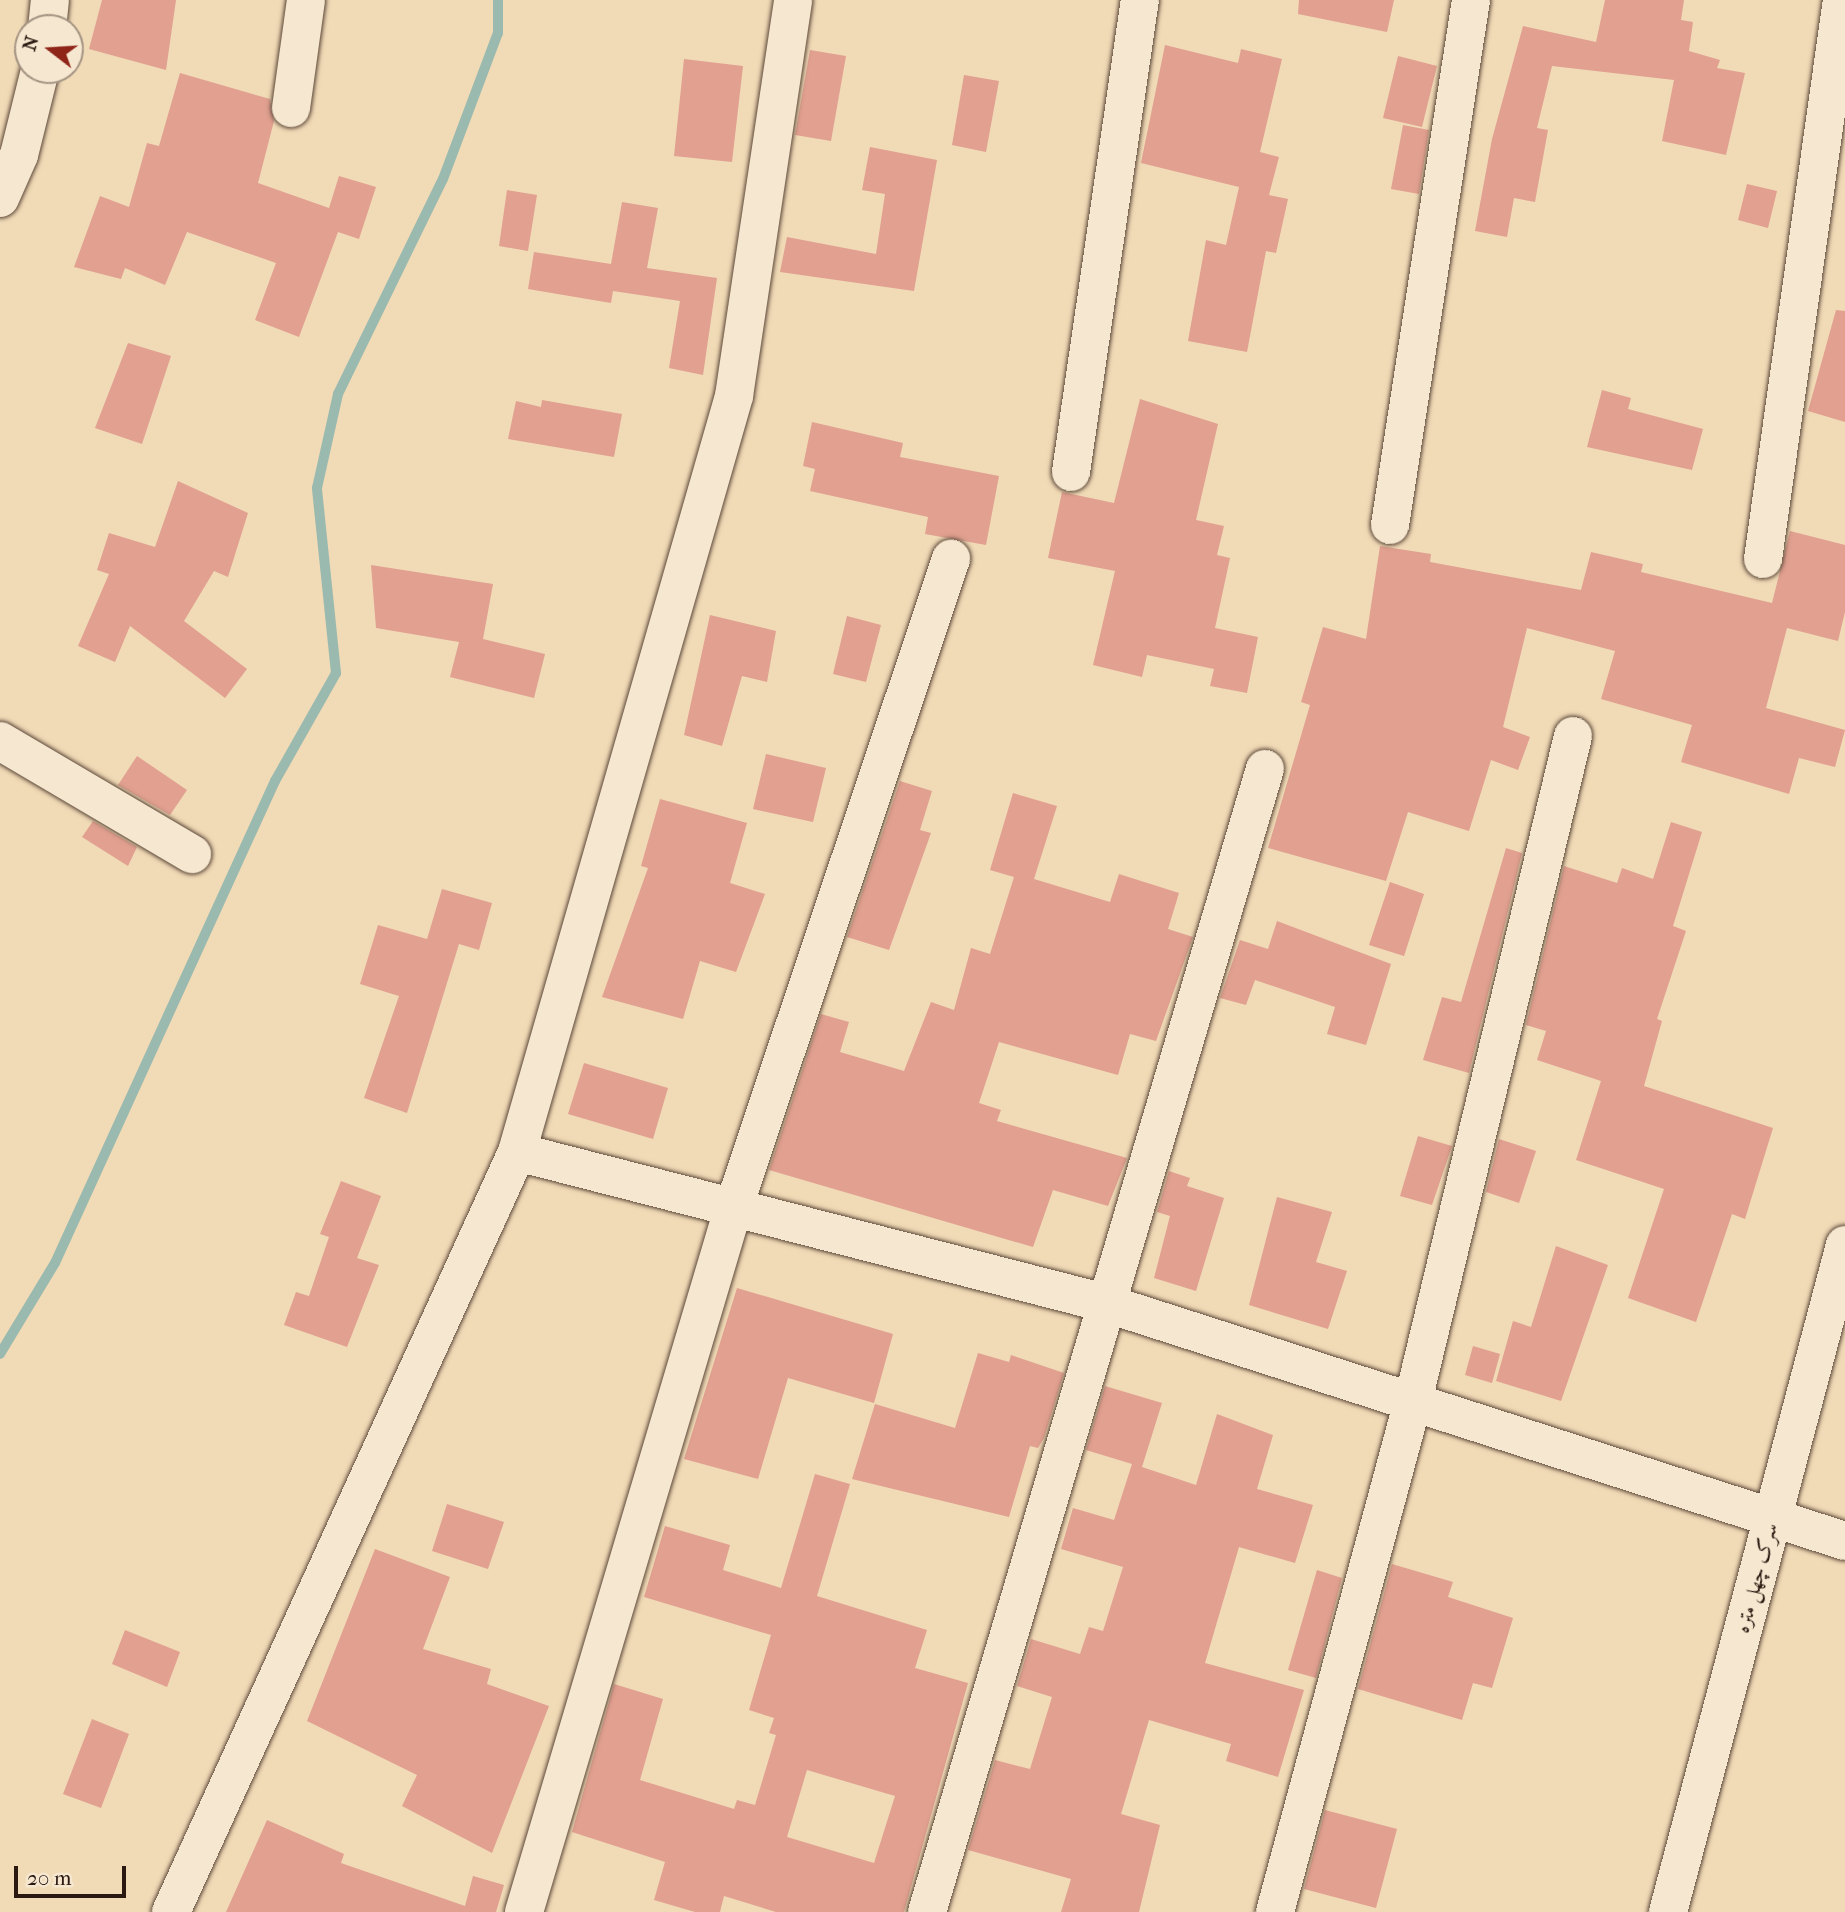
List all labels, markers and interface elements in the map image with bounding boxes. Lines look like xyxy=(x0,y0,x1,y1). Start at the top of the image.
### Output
north arrow xyxy=(14,14,84,84)
text: N xyxy=(18,33,43,54)
street label: سرک چهل متره xyxy=(1729,1520,1783,1636)
scale bar xyxy=(18,1853,130,1897)
text: 20 m xyxy=(27,1866,71,1890)

